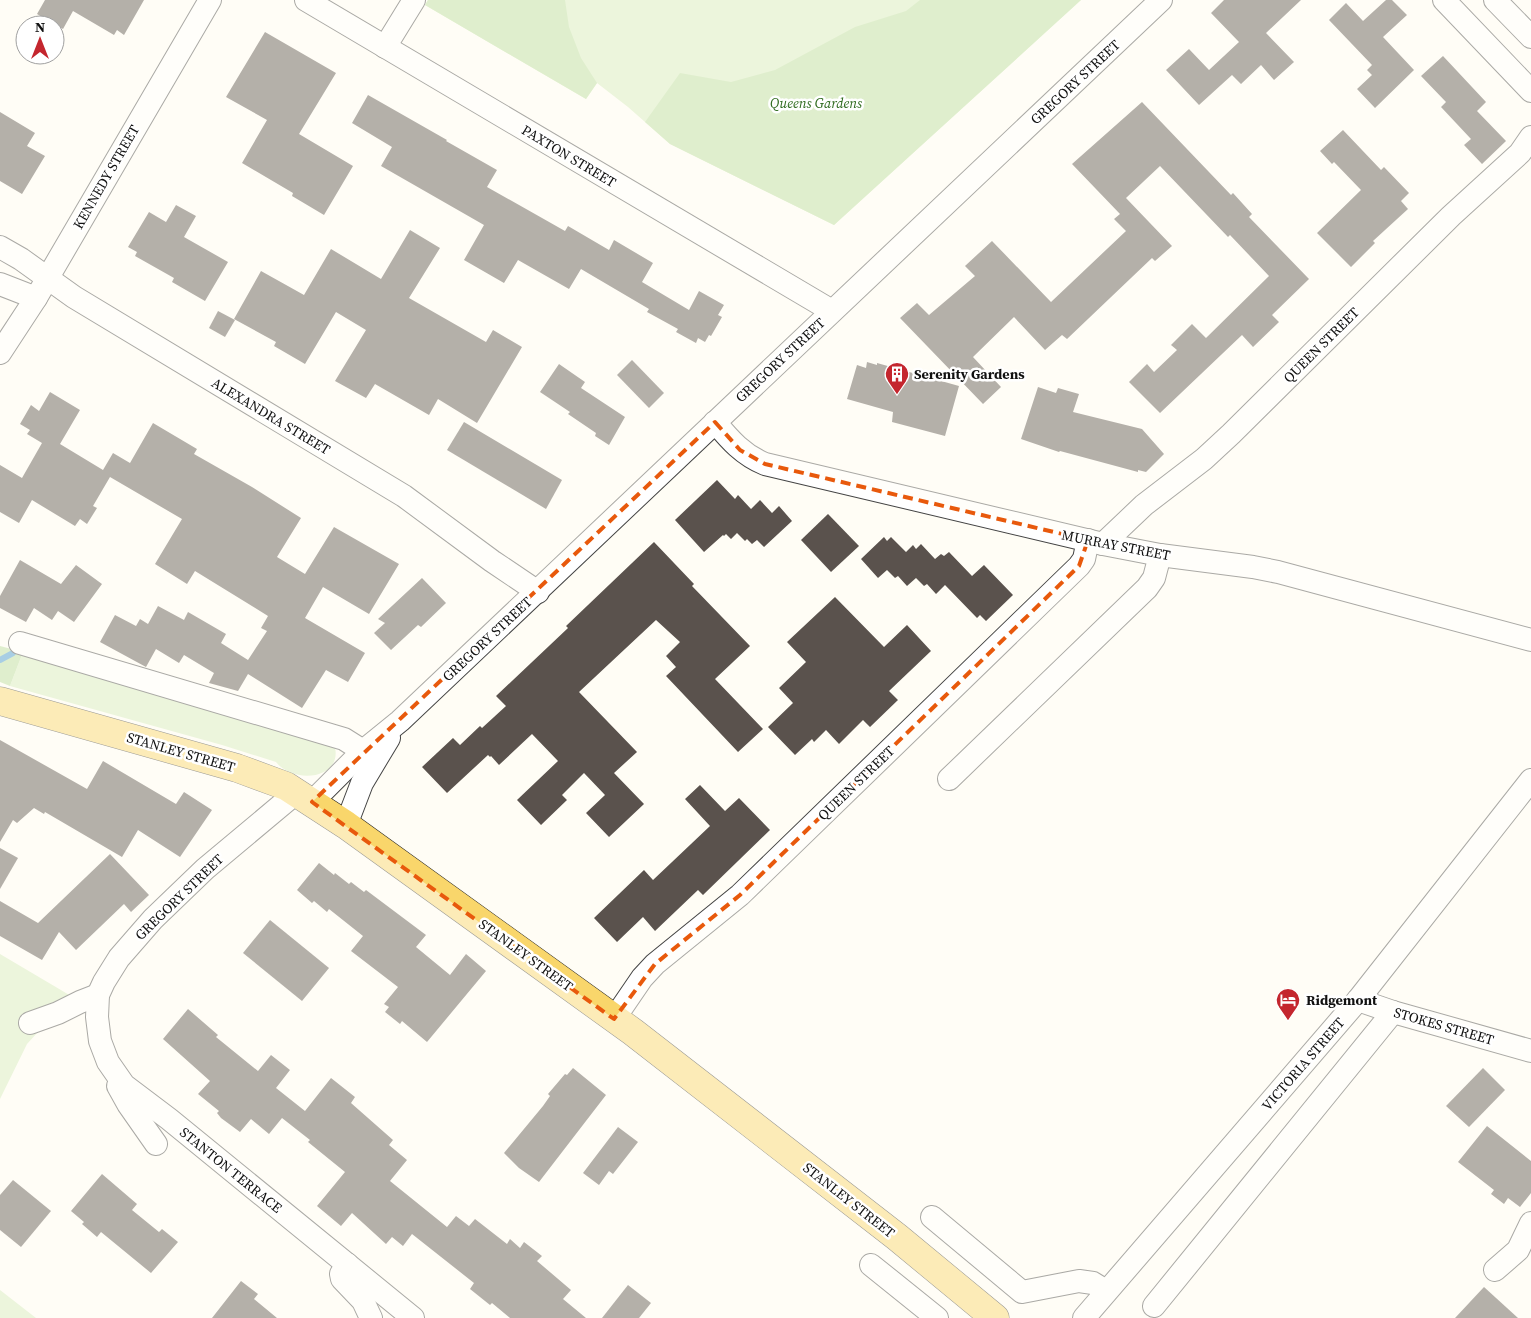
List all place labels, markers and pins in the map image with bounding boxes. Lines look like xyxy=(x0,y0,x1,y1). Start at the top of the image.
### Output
building icon: Serenity Gardens xyxy=(884,361,910,395)
place label: Serenity Gardens xyxy=(914,364,1025,384)
hotel icon: Ridgemont xyxy=(1275,987,1301,1021)
place label: Ridgemont xyxy=(1306,990,1378,1010)

